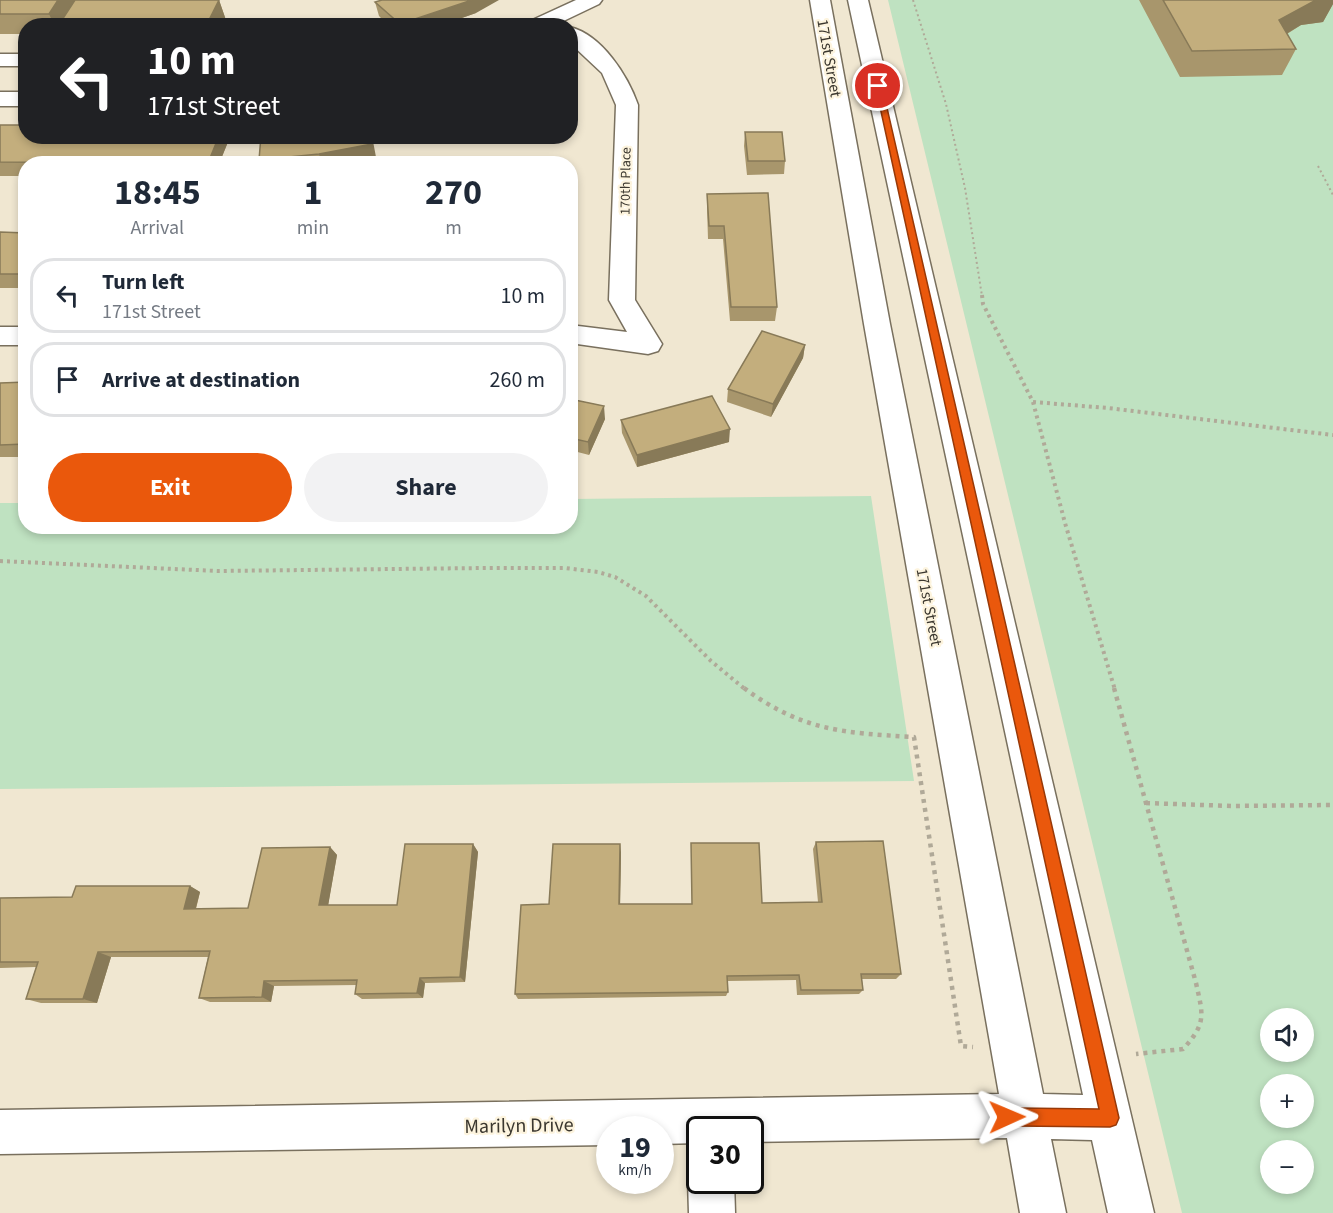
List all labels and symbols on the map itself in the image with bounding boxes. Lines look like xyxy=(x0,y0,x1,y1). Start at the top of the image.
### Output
street label: 171st Street xyxy=(811,17,847,100)
pin xyxy=(852,60,903,111)
street label: 170th Place xyxy=(615,147,637,215)
street label: 171st Street xyxy=(911,566,947,649)
position arrow xyxy=(975,1085,1039,1149)
street label: Marilyn Drive xyxy=(464,1111,574,1141)
speed limit sign: 30 xyxy=(686,1116,764,1194)

